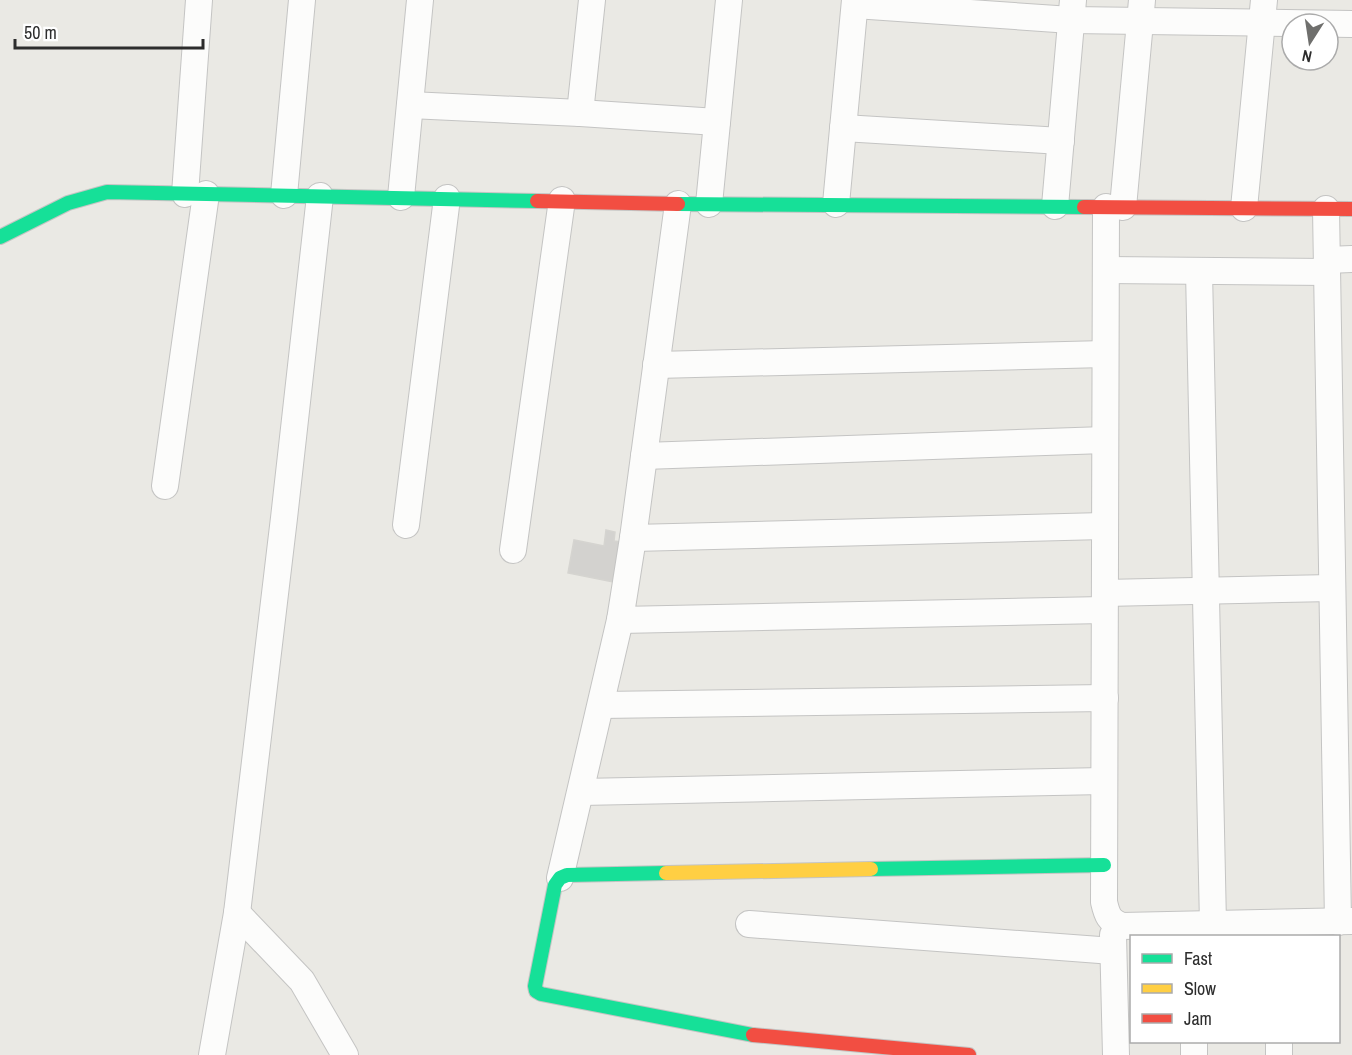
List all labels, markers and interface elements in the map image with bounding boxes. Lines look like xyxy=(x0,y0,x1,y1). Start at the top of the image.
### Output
scale bar xyxy=(15,12,202,50)
north arrow xyxy=(1280,12,1340,72)
text: 50 m xyxy=(24,20,57,45)
text: N xyxy=(1300,45,1314,68)
legend xyxy=(1130,935,1340,1043)
text: Fast xyxy=(1184,946,1212,971)
text: Slow xyxy=(1184,976,1216,1001)
text: Jam xyxy=(1184,1006,1212,1031)

